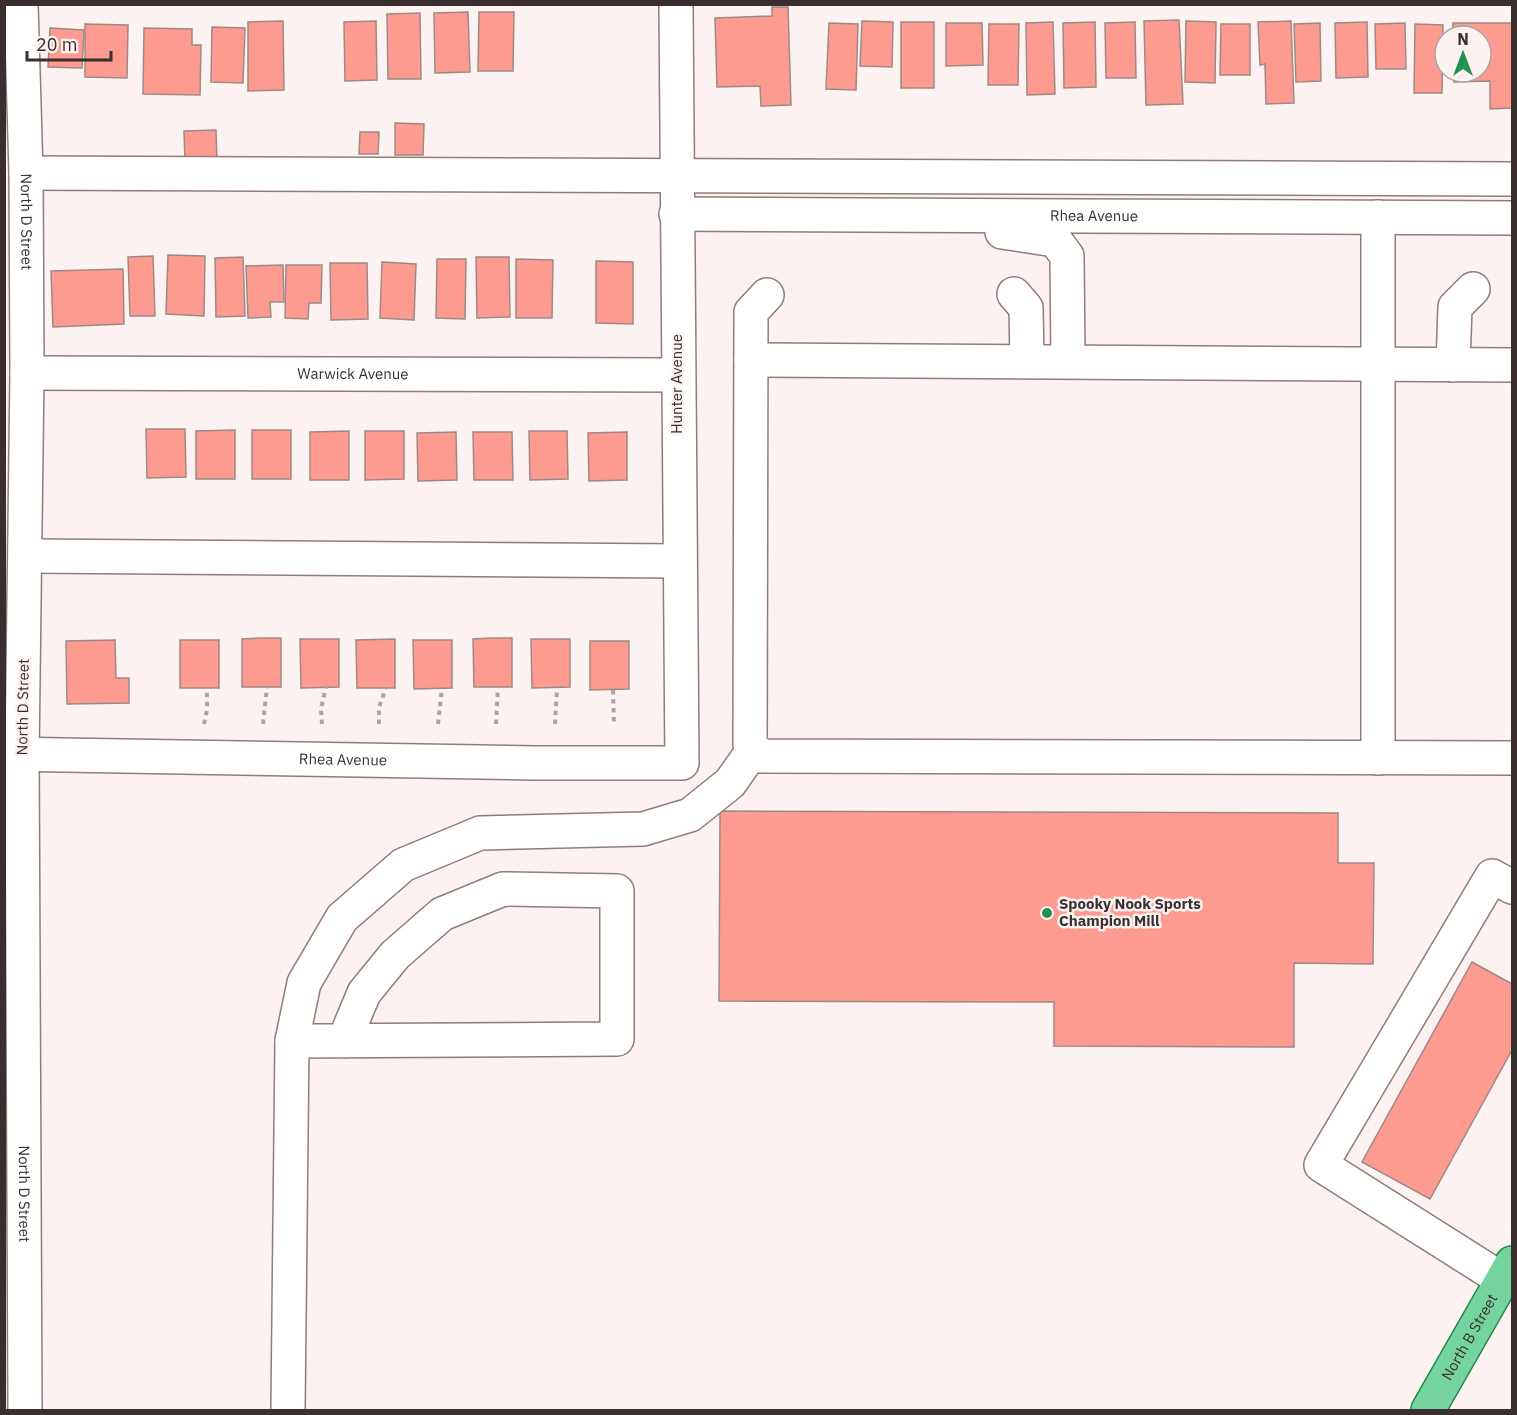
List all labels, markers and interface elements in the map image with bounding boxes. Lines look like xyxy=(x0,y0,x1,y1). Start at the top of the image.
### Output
scale bar xyxy=(27,24,111,62)
north arrow xyxy=(1433,24,1493,84)
text: N xyxy=(1457,29,1469,49)
text: 20 m xyxy=(36,33,78,56)
street label: North D Street xyxy=(17,174,36,270)
street label: Rhea Avenue xyxy=(1050,206,1138,225)
street label: Hunter Avenue xyxy=(667,334,686,434)
street label: Warwick Avenue xyxy=(297,364,409,383)
street label: North D Street xyxy=(12,659,33,755)
street label: Rhea Avenue xyxy=(299,749,387,770)
place label: Spooky Nook Sports Champion Mill xyxy=(1059,894,1201,930)
marker: Spooky Nook Sports Champion Mill xyxy=(1040,906,1054,920)
street label: North D Street xyxy=(15,1145,34,1242)
street label: North B Street xyxy=(1437,1290,1501,1383)

